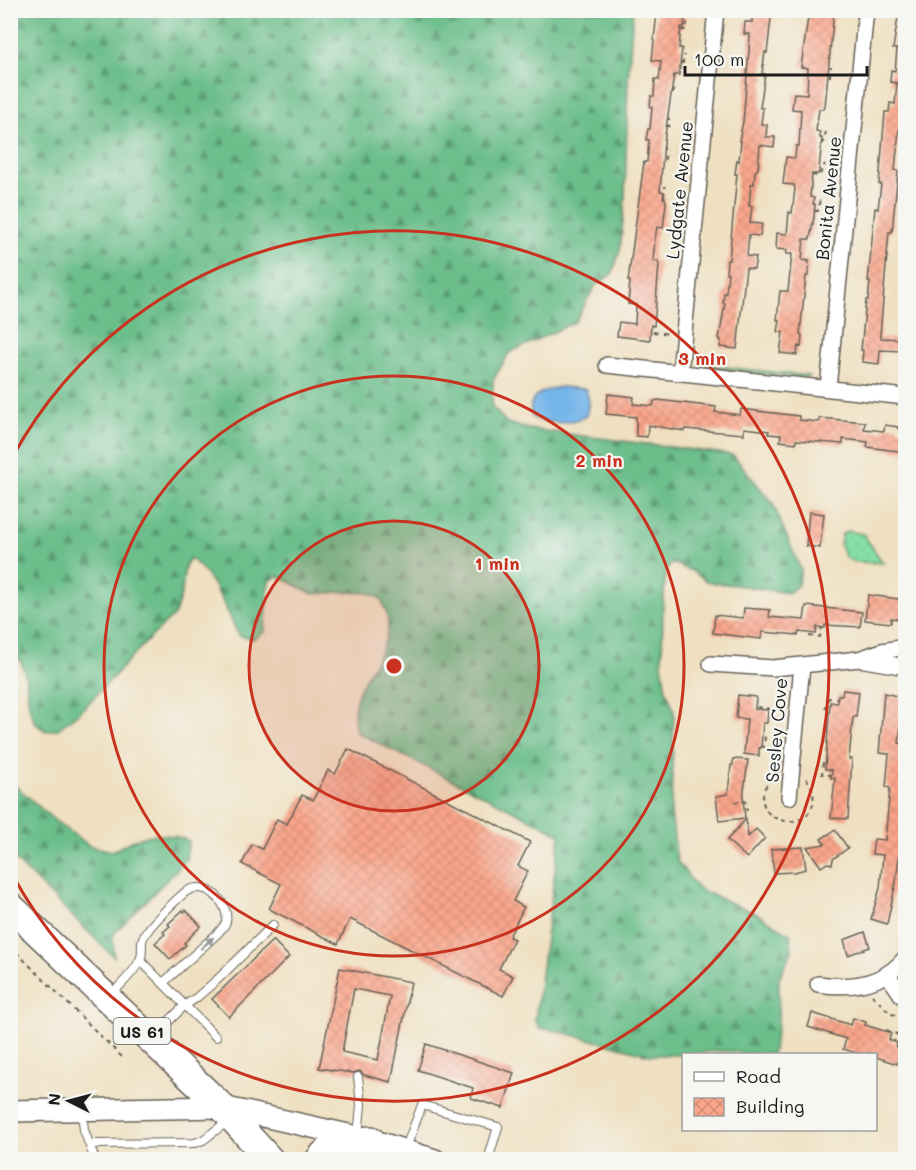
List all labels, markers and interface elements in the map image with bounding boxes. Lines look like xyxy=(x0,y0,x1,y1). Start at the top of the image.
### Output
scale bar xyxy=(685,39,866,77)
text: 100 m xyxy=(694,47,744,71)
street label: Lydgate Avenue xyxy=(660,120,698,260)
street label: Bonita Avenue xyxy=(810,135,846,261)
text: 3 min xyxy=(678,346,726,370)
text: 2 min xyxy=(575,448,623,472)
text: 1 min xyxy=(474,551,520,575)
centre of rings xyxy=(384,656,404,676)
street label: Sesley Cove xyxy=(759,677,793,783)
one-way arrow xyxy=(199,937,213,951)
road number: US 61 xyxy=(114,1018,170,1044)
legend xyxy=(682,1053,877,1131)
text: Road xyxy=(736,1064,781,1088)
north arrow xyxy=(39,1071,99,1131)
text: N xyxy=(43,1092,65,1107)
text: Building xyxy=(736,1094,804,1118)

